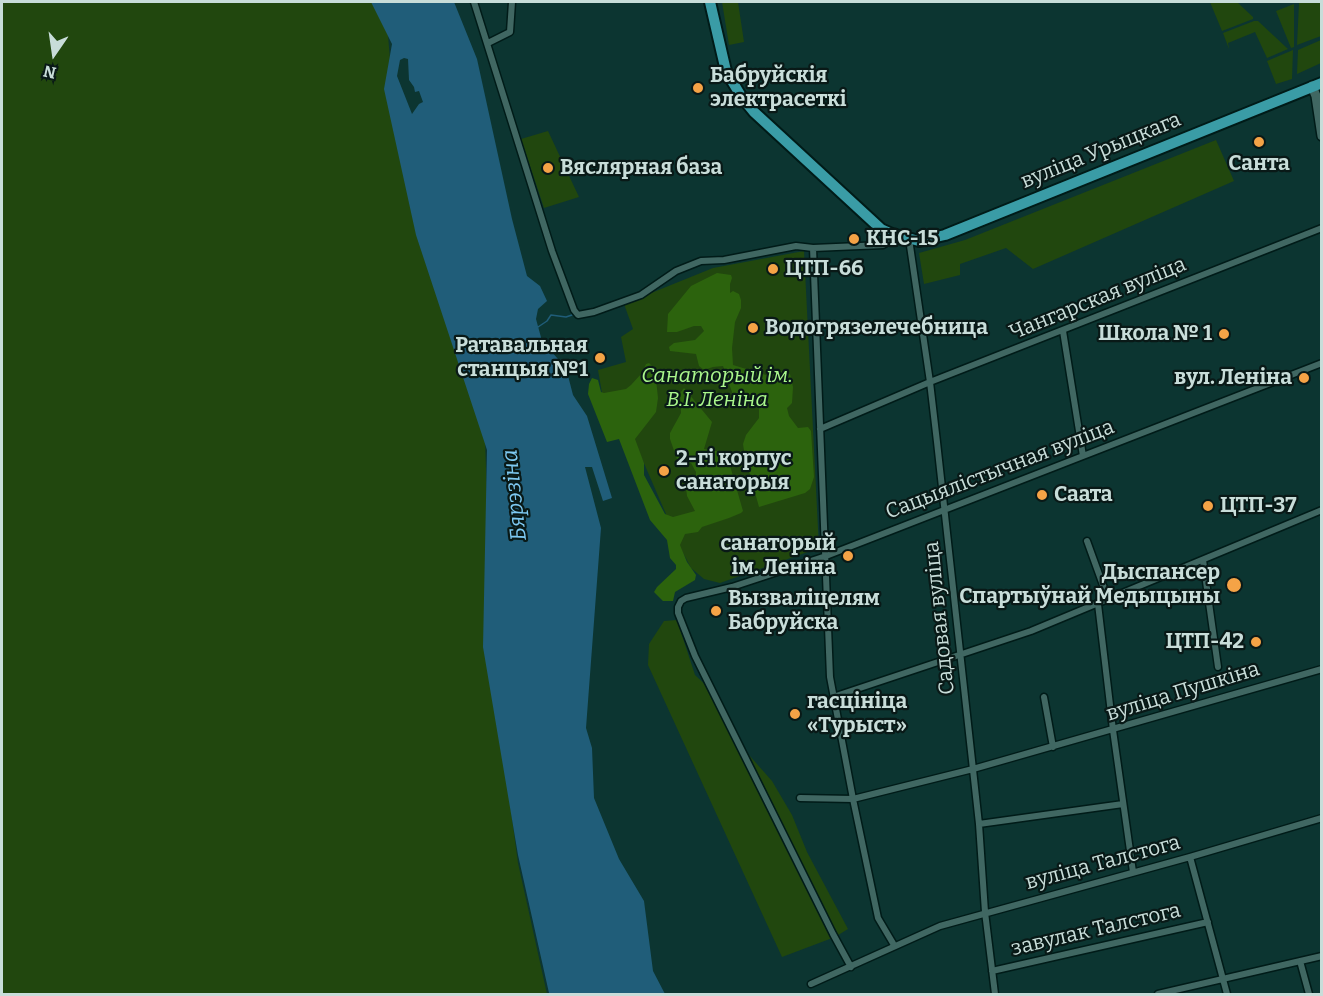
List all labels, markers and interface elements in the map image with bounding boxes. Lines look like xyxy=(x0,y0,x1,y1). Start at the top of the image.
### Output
north arrow xyxy=(24,24,84,84)
text: N xyxy=(42,61,58,83)
place label: Бабруйскія электрасеткі xyxy=(710,63,846,113)
marker: Бабруйскія электрасеткі xyxy=(691,81,705,95)
street label: вуліца Урыцкага xyxy=(1017,107,1185,195)
marker: Санта xyxy=(1252,135,1266,149)
place label: Санта xyxy=(1228,151,1290,177)
place label: Вяслярная база xyxy=(560,155,722,181)
marker: Вяслярная база xyxy=(541,161,555,175)
place label: КНС-15 xyxy=(866,226,939,252)
marker: КНС-15 xyxy=(847,232,861,246)
street label: Чангарская вуліца xyxy=(1006,252,1190,346)
place label: ЦТП-66 xyxy=(785,256,864,282)
marker: ЦТП-66 xyxy=(766,262,780,276)
place label: Водогрязелечебница xyxy=(765,315,988,341)
marker: Водогрязелечебница xyxy=(746,321,760,335)
place label: Школа № 1 xyxy=(1098,321,1212,347)
marker: Школа № 1 xyxy=(1217,327,1231,341)
place label: Ратавальная станцыя №1 xyxy=(455,333,588,383)
marker: Ратавальная станцыя №1 xyxy=(593,351,607,365)
park label: Санаторый ім. В.І. Леніна xyxy=(641,363,793,413)
place label: вул. Леніна xyxy=(1174,365,1292,391)
marker: вул. Леніна xyxy=(1297,371,1311,385)
street label: Сацыялістычная вуліца xyxy=(882,415,1118,525)
place label: 2-гі корпус санаторыя xyxy=(676,446,791,496)
water label: Бярэзіна xyxy=(497,448,533,542)
marker: 2-гі корпус санаторыя xyxy=(657,464,671,478)
place label: Саата xyxy=(1054,482,1112,508)
marker: Саата xyxy=(1035,488,1049,502)
place label: ЦТП-37 xyxy=(1220,493,1297,519)
marker: ЦТП-37 xyxy=(1201,499,1215,513)
place label: санаторый ім. Леніна xyxy=(721,531,836,581)
street label: Садовая вуліца xyxy=(919,540,961,696)
marker: санаторый ім. Леніна xyxy=(841,549,855,563)
place label: Дыспансер Спартыўнай Медыцыны xyxy=(959,560,1220,610)
marker: Дыспансер Спартыўнай Медыцыны xyxy=(1225,576,1243,594)
place label: Вызваліцелям Бабруйска xyxy=(728,586,880,636)
marker: Вызваліцелям Бабруйска xyxy=(709,604,723,618)
place label: ЦТП-42 xyxy=(1166,629,1244,655)
marker: ЦТП-42 xyxy=(1249,635,1263,649)
street label: вуліца Пушкіна xyxy=(1103,657,1263,727)
place label: гасцініца «Турыст» xyxy=(807,689,907,739)
marker: гасцініца «Турыст» xyxy=(788,707,802,721)
street label: вуліца Талстога xyxy=(1023,830,1183,896)
street label: завулак Талстога xyxy=(1009,898,1183,962)

